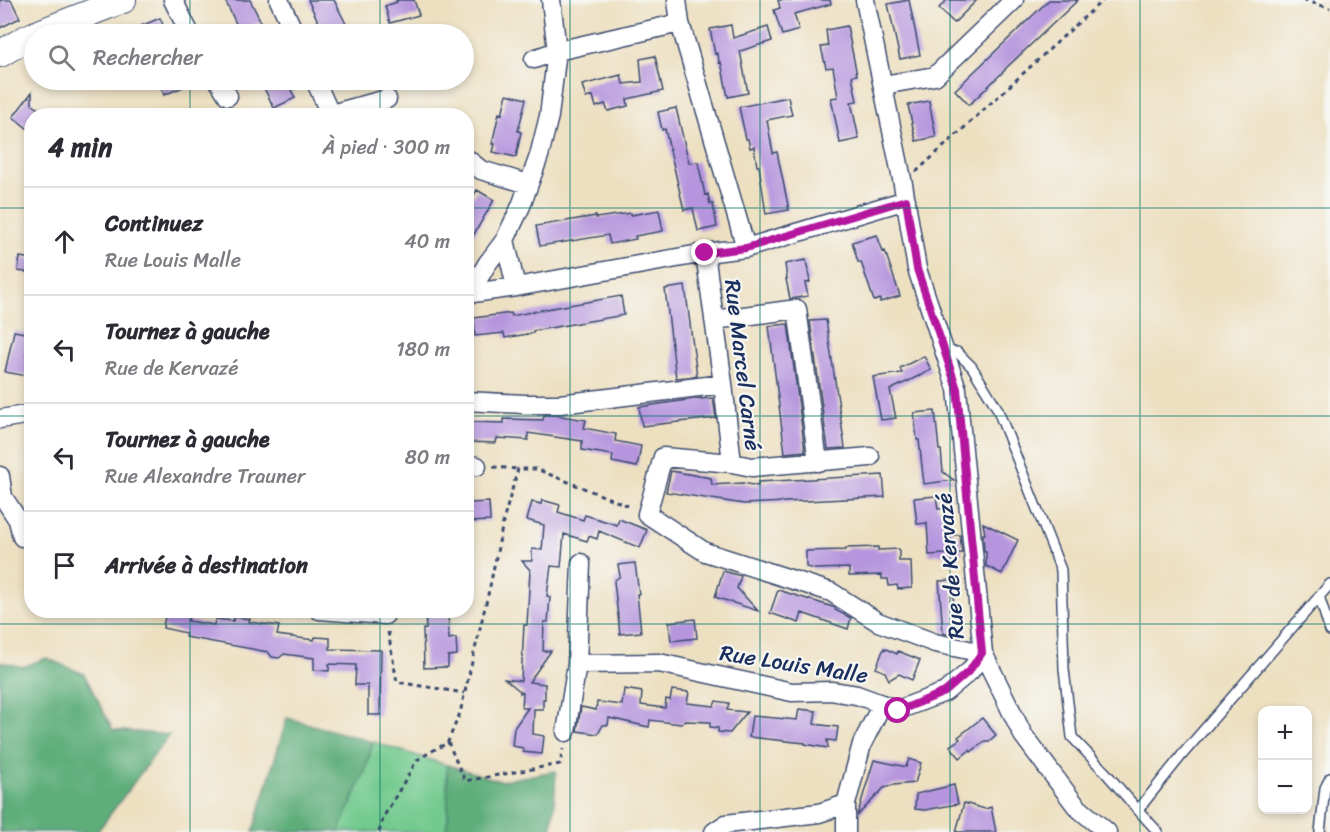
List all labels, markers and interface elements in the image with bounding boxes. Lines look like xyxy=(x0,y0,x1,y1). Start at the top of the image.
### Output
search box xyxy=(24,24,474,90)
text: Rechercher xyxy=(93,38,203,77)
icon: search xyxy=(45,41,78,74)
text: 4 min xyxy=(48,124,112,170)
text: À pied · 300 m xyxy=(322,130,450,165)
text: Continuez xyxy=(105,204,203,243)
text: 40 m xyxy=(404,224,450,259)
icon: ahead xyxy=(48,225,81,258)
route end xyxy=(691,239,717,265)
text: Rue Louis Malle xyxy=(105,243,241,278)
street label: Rue Marcel Carné xyxy=(713,277,773,453)
text: Tournez à gauche xyxy=(105,312,270,351)
text: 180 m xyxy=(396,332,450,367)
icon: left xyxy=(48,333,81,366)
text: Rue de Kervazé xyxy=(105,351,238,386)
text: Tournez à gauche xyxy=(105,420,270,459)
text: 80 m xyxy=(405,440,450,475)
icon: left xyxy=(48,441,81,474)
text: Rue Alexandre Trauner xyxy=(105,459,305,494)
street label: Rue de Kervazé xyxy=(924,491,976,641)
text: Arrivée à destination xyxy=(105,546,308,585)
icon: arrive xyxy=(48,549,81,582)
street label: Rue Louis Malle xyxy=(717,633,871,695)
route start xyxy=(884,697,910,723)
map controls xyxy=(1258,706,1312,814)
button: + xyxy=(1258,706,1312,760)
button: − xyxy=(1258,760,1312,814)

